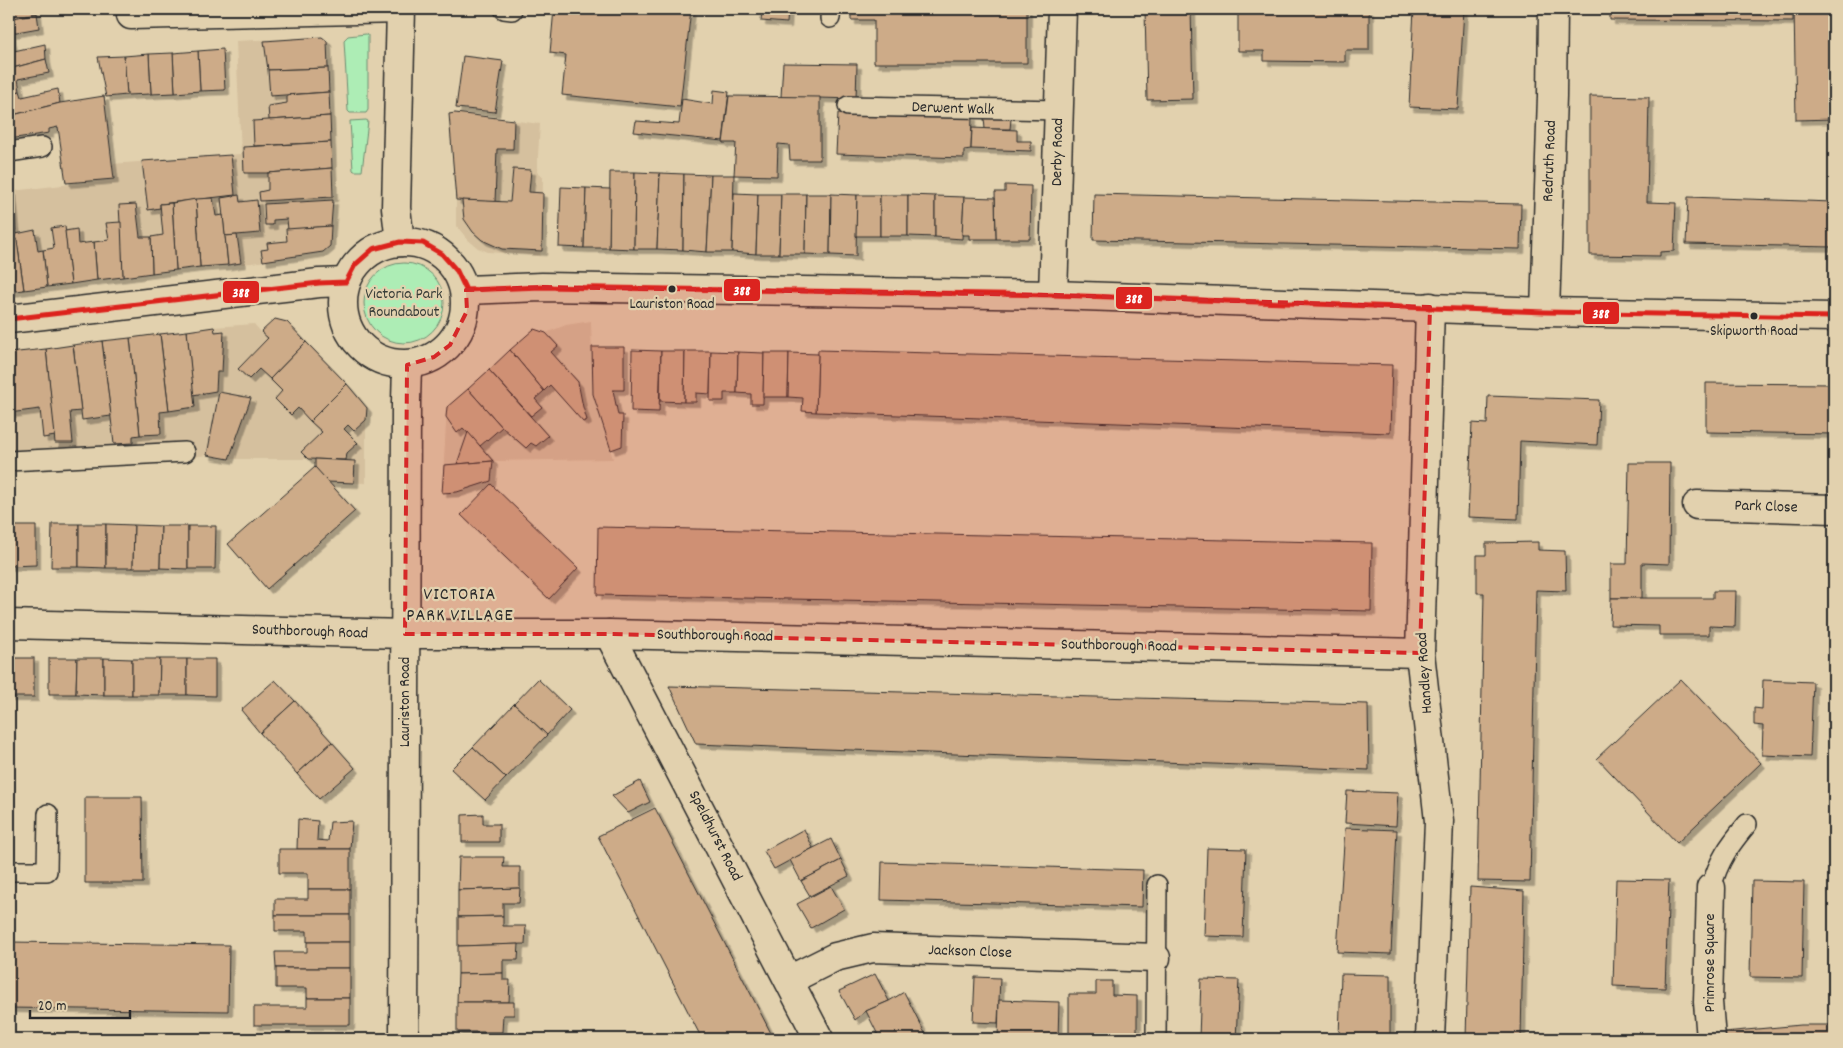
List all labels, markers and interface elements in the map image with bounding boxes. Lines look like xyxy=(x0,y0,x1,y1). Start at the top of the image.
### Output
street label: Derwent Walk xyxy=(911,96,995,122)
street label: Derby Road xyxy=(1046,118,1070,186)
street label: Redruth Road xyxy=(1537,120,1563,202)
line badge: 388 xyxy=(723,278,761,302)
line badge: 388 xyxy=(222,280,260,304)
text: 388 xyxy=(733,282,751,302)
park label: Victoria Park Roundabout xyxy=(365,283,443,324)
text: 388 xyxy=(232,284,250,304)
marker: Lauriston Road xyxy=(667,284,677,294)
line badge: 388 xyxy=(1115,286,1153,310)
text: 388 xyxy=(1125,290,1143,310)
place label: Lauriston Road xyxy=(630,294,714,316)
line badge: 388 xyxy=(1582,301,1620,325)
text: 388 xyxy=(1592,305,1610,325)
marker: Skipworth Road xyxy=(1749,311,1759,321)
place label: Skipworth Road xyxy=(1710,321,1798,343)
street label: Park Close xyxy=(1734,494,1798,520)
district label: VICTORIA PARK VILLAGE xyxy=(406,583,514,629)
street label: Southborough Road xyxy=(252,618,368,646)
street label: Southborough Road xyxy=(657,623,773,649)
street label: Handley Road xyxy=(1411,632,1439,714)
street label: Southborough Road xyxy=(1061,633,1177,659)
street label: Lauriston Road xyxy=(394,657,417,747)
street label: Speldhurst Road xyxy=(682,787,748,885)
street label: Primrose Square xyxy=(1699,913,1722,1013)
street label: Jackson Close xyxy=(928,939,1012,965)
scale bar xyxy=(30,988,130,1020)
text: 20 m xyxy=(38,996,66,1018)

